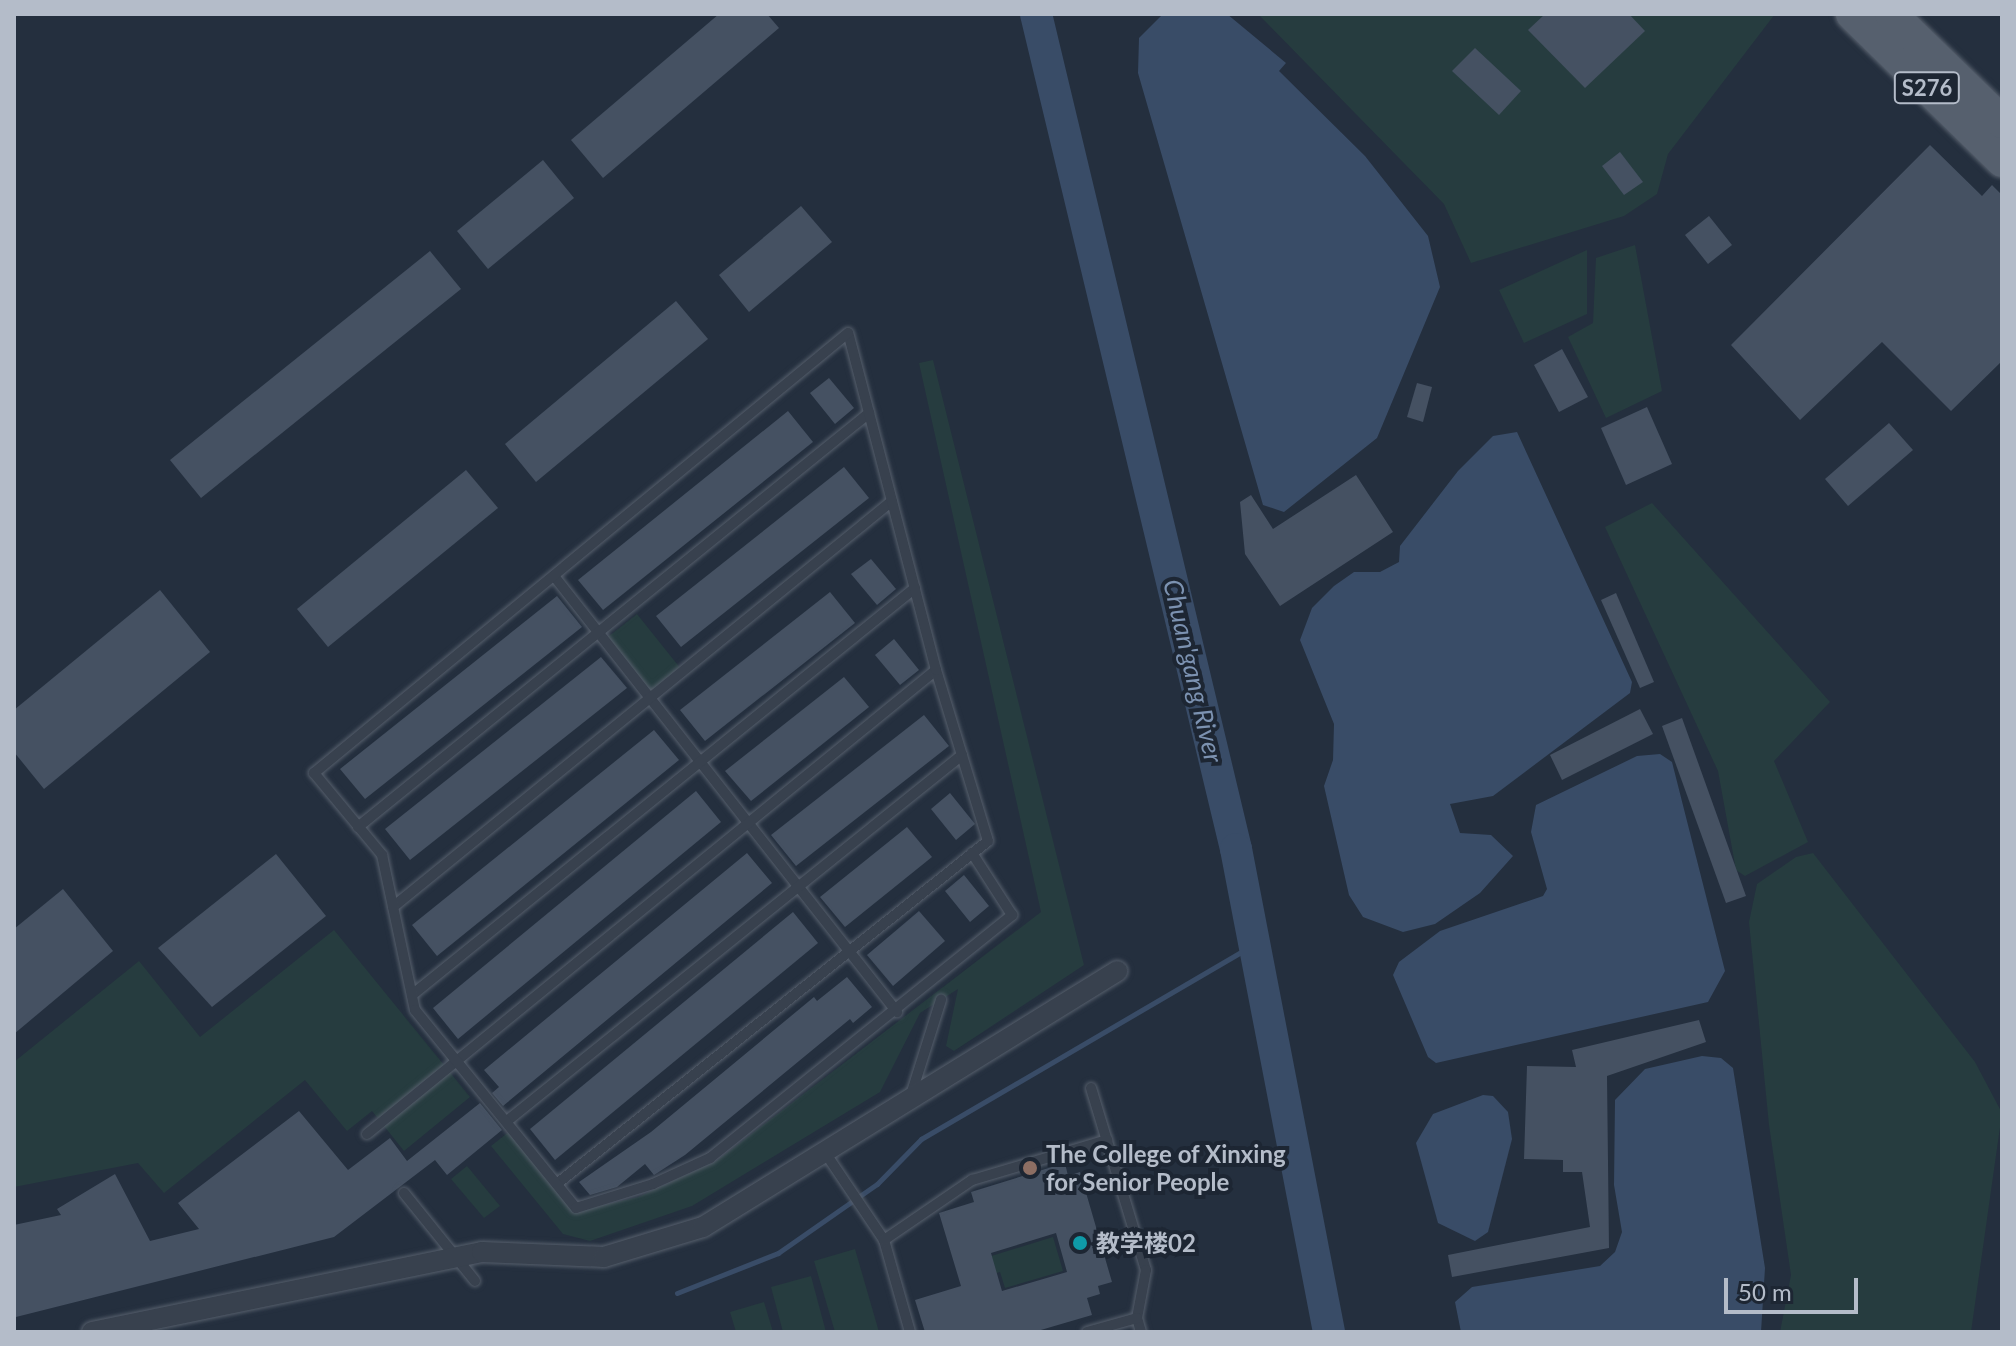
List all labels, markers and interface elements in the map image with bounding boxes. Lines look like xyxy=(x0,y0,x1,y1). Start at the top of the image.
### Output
road number: S276 xyxy=(1893,70,1961,106)
water label: Chuan'gang River xyxy=(1157,576,1229,766)
place label: The College of Xinxing for Senior People xyxy=(1046,1140,1286,1196)
marker: The College of Xinxing for Senior People xyxy=(1021,1159,1039,1177)
place label: 教学楼02 xyxy=(1096,1229,1196,1257)
marker: 教学楼02 xyxy=(1071,1234,1089,1252)
scale bar xyxy=(1728,1262,1862,1312)
text: 50 m xyxy=(1738,1277,1792,1306)

